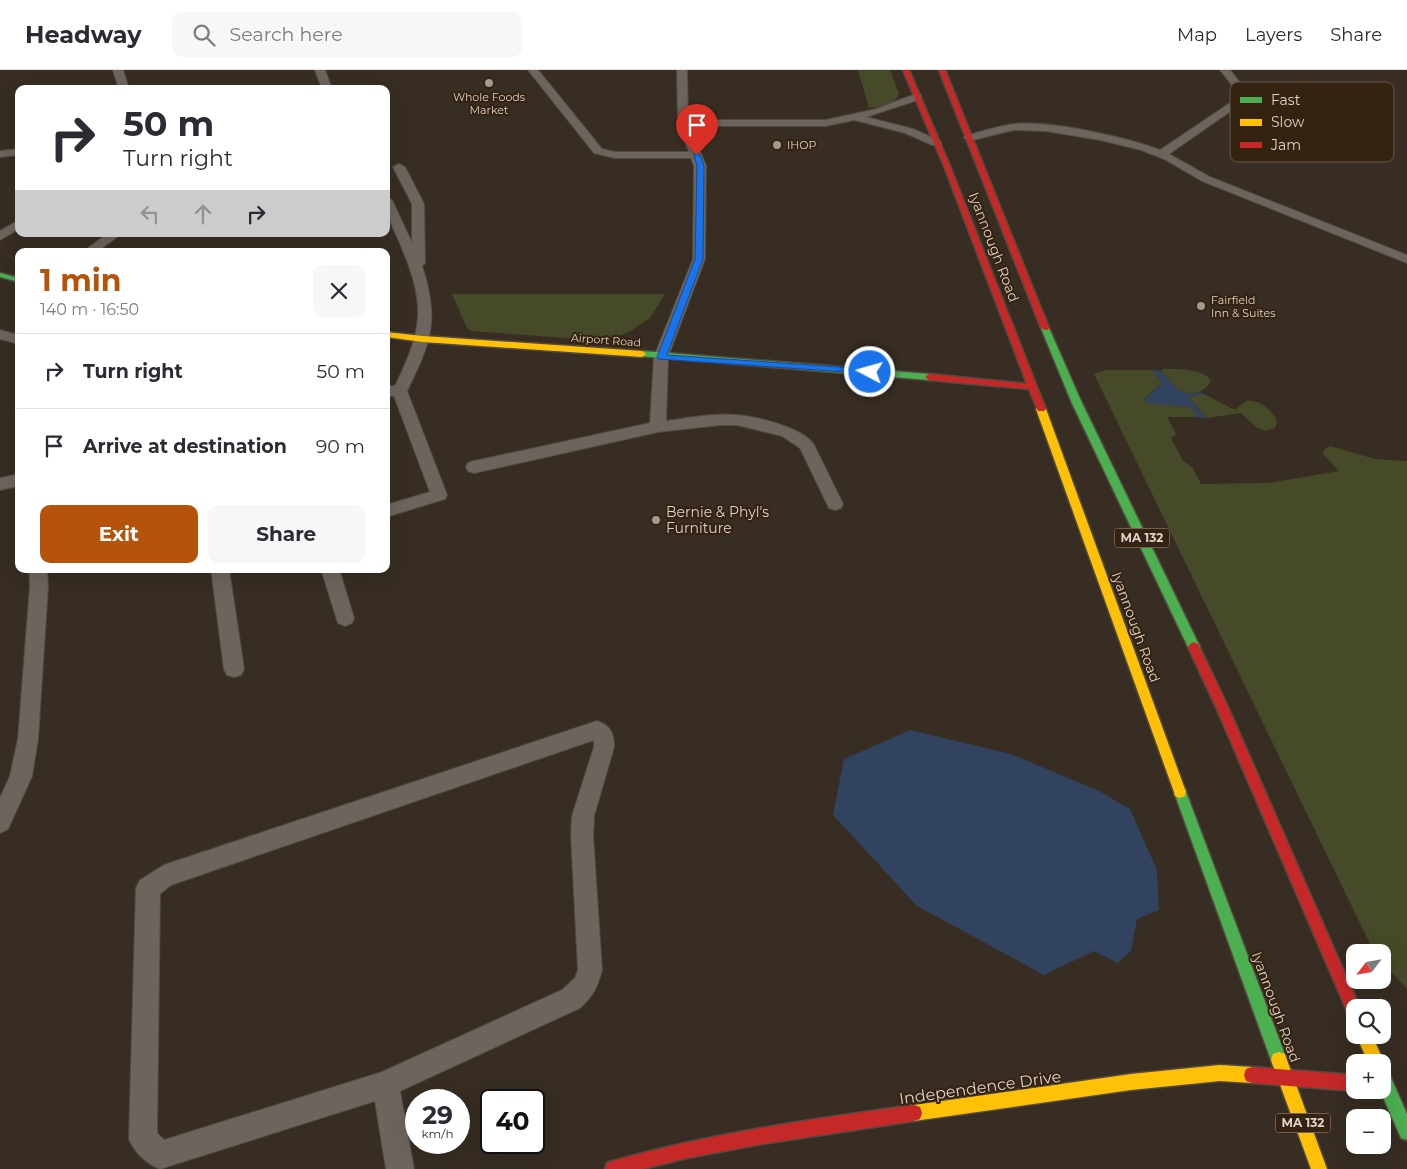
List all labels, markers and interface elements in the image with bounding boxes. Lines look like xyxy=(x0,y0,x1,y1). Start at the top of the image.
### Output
search box xyxy=(172,12,522,57)
text: Headway xyxy=(25,20,142,49)
icon: search xyxy=(190,21,218,49)
text: Search here xyxy=(230,23,343,46)
text: Map xyxy=(1177,24,1217,46)
text: Layers xyxy=(1245,24,1302,46)
text: Share xyxy=(1330,24,1382,46)
marker: Whole Foods Market xyxy=(483,77,495,89)
legend xyxy=(1230,82,1394,162)
place label: Whole Foods Market xyxy=(453,90,526,117)
text: Fast xyxy=(1271,91,1301,109)
text: 50 m xyxy=(123,102,214,145)
pin xyxy=(676,104,718,155)
icon: right xyxy=(40,105,105,170)
icon: arrive xyxy=(683,111,711,139)
text: Slow xyxy=(1271,113,1305,131)
text: Jam xyxy=(1270,136,1301,154)
place label: IHOP xyxy=(787,138,816,152)
marker: IHOP xyxy=(771,139,783,151)
text: Turn right xyxy=(123,145,233,172)
street label: Iyannough Road xyxy=(965,190,1023,304)
icon: left xyxy=(136,200,164,228)
icon: ahead xyxy=(189,200,217,228)
icon: right xyxy=(242,200,270,228)
text: 1 min xyxy=(40,262,121,299)
button: close xyxy=(313,265,365,317)
place label: Fairfield Inn & Suites xyxy=(1211,293,1276,320)
text: 140 m · 16:50 xyxy=(40,300,139,319)
marker: Fairfield Inn & Suites xyxy=(1195,300,1207,312)
street label: Airport Road xyxy=(570,331,642,349)
position arrow xyxy=(843,345,895,397)
icon: right xyxy=(40,357,68,385)
text: Turn right xyxy=(83,360,183,383)
text: 50 m xyxy=(317,360,365,383)
icon: arrive xyxy=(40,432,68,460)
text: Arrive at destination xyxy=(83,435,287,458)
text: 90 m xyxy=(316,435,365,458)
place label: Bernie & Phyl's Furniture xyxy=(666,503,769,537)
button: Exit xyxy=(40,505,198,563)
button: Share xyxy=(208,505,365,563)
marker: Bernie & Phyl's Furniture xyxy=(650,514,662,526)
road number: MA 132 xyxy=(1114,528,1170,548)
street label: Iyannough Road xyxy=(1108,569,1164,685)
north arrow xyxy=(1346,944,1391,989)
map controls xyxy=(1346,944,1391,1154)
street label: Iyannough Road xyxy=(1248,949,1304,1065)
button: search xyxy=(1346,999,1391,1044)
button: + xyxy=(1346,1054,1391,1099)
street label: Independence Drive xyxy=(898,1067,1062,1108)
speed limit sign: 40 xyxy=(480,1089,545,1154)
text: 29 xyxy=(422,1100,453,1130)
button: − xyxy=(1346,1109,1391,1154)
road number: MA 132 xyxy=(1276,1114,1330,1132)
text: km/h xyxy=(421,1126,454,1141)

